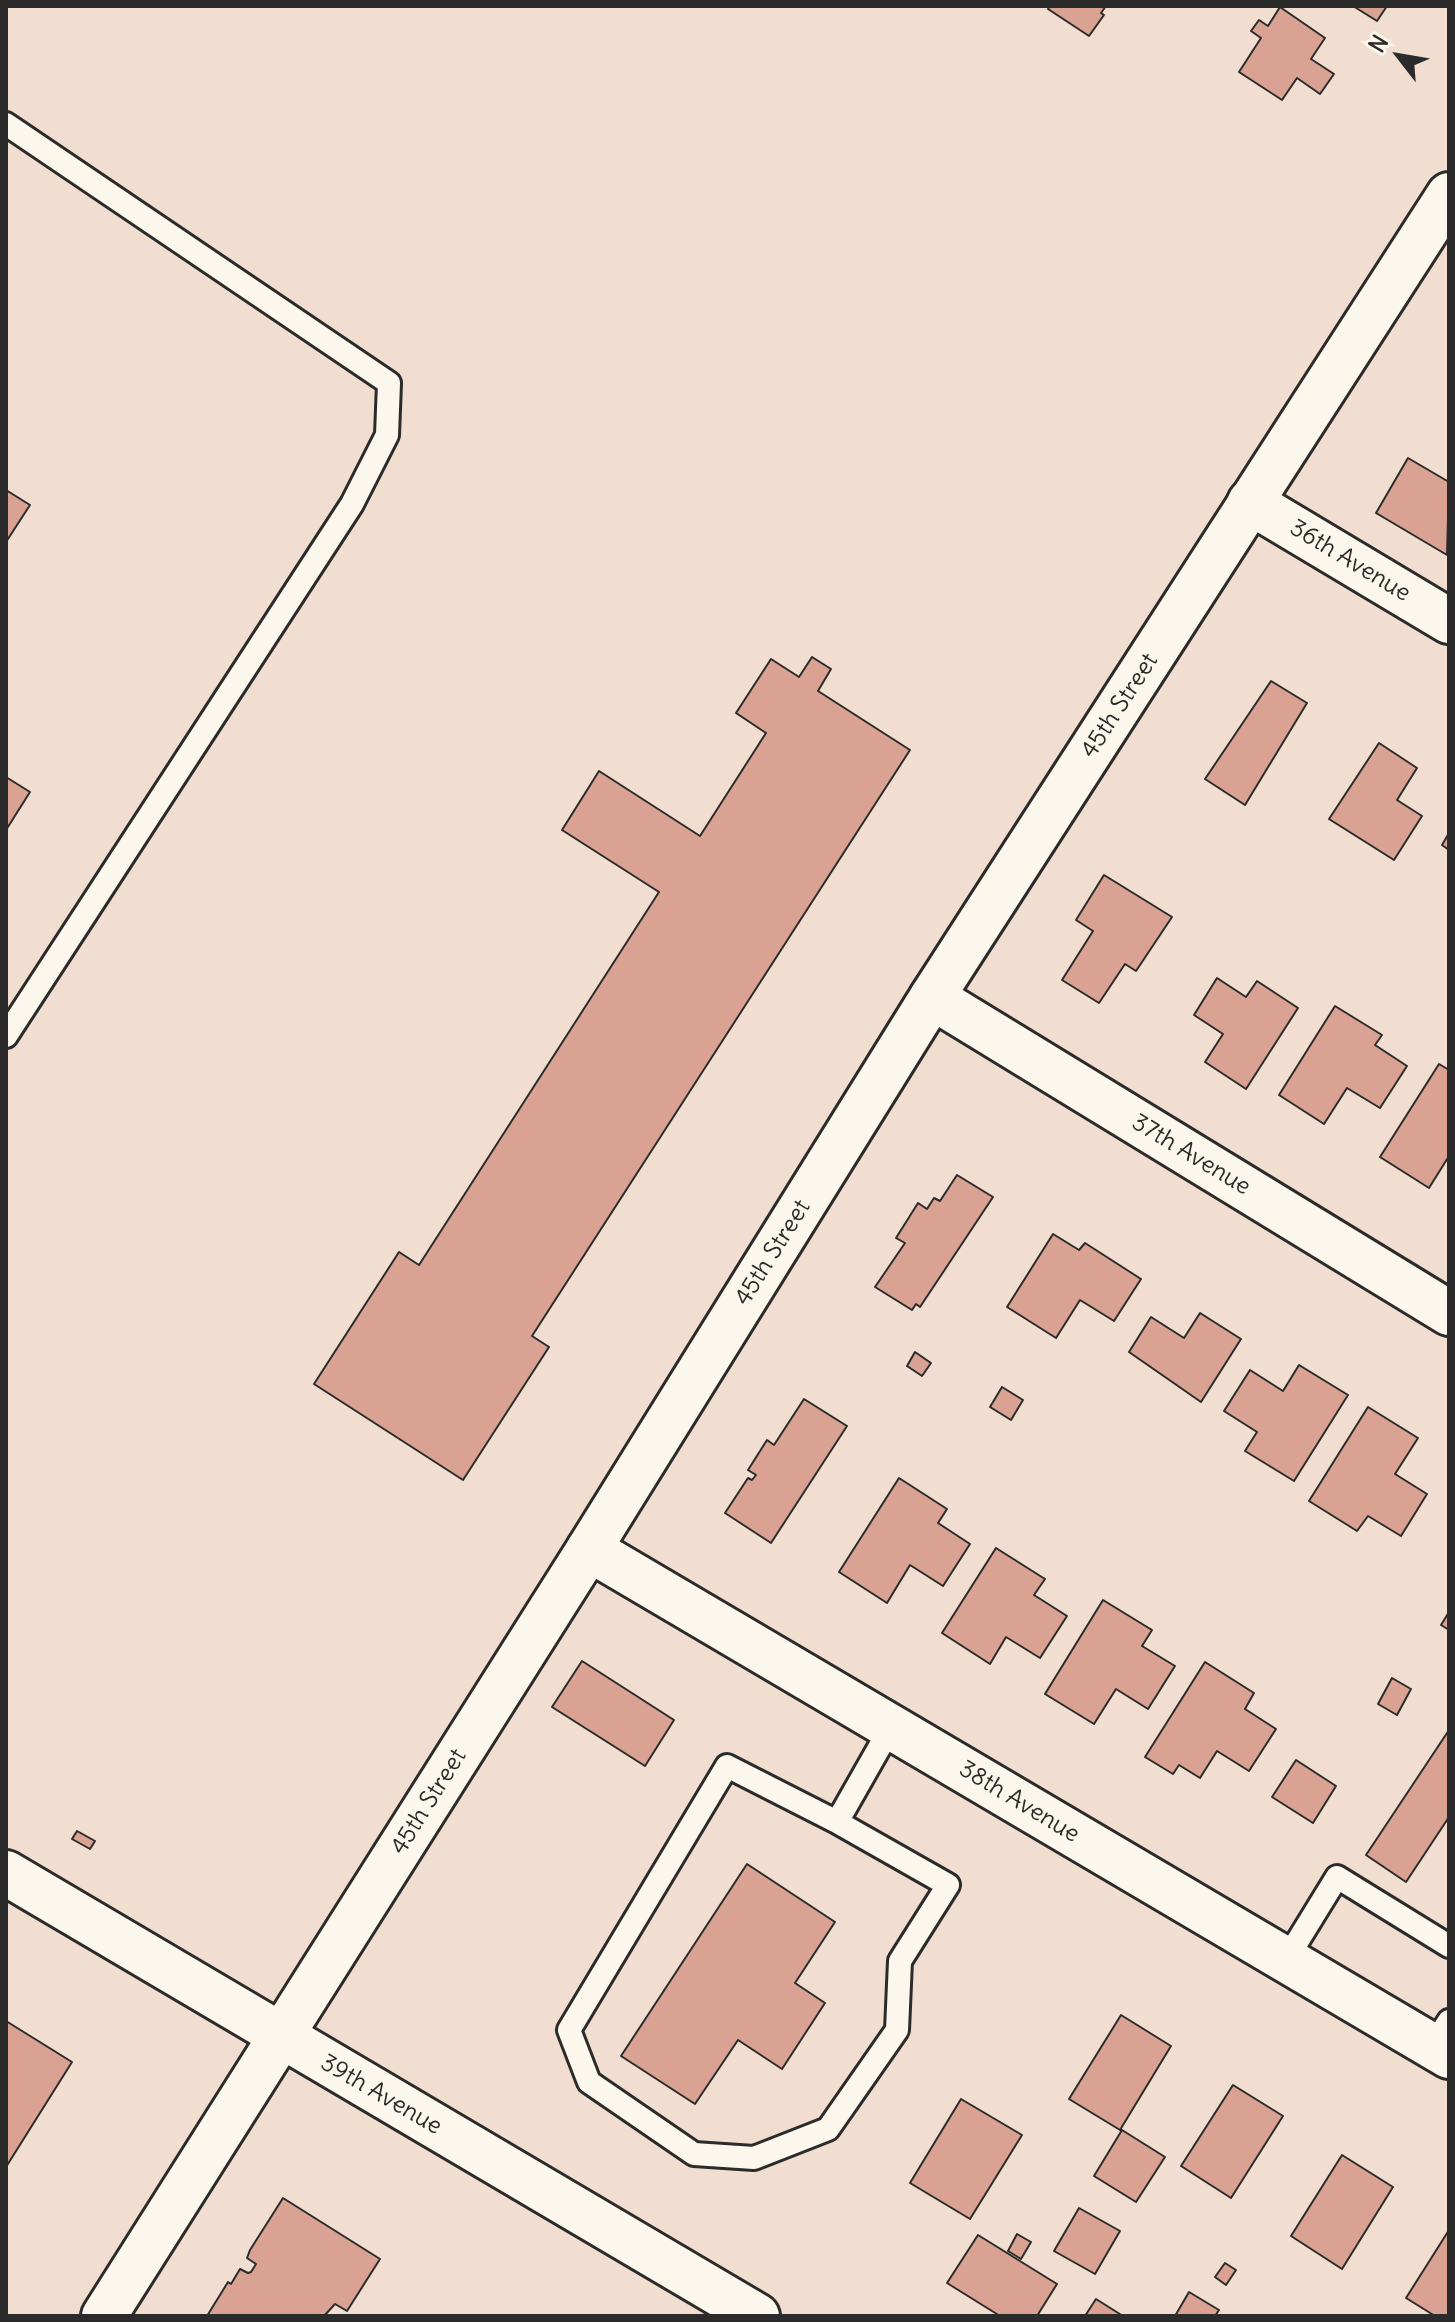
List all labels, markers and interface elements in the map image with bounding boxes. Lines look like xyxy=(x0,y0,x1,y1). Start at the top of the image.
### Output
north arrow xyxy=(1359,16,1439,96)
text: N xyxy=(1363,30,1394,57)
street label: 36th Avenue xyxy=(1284,514,1416,608)
street label: 45th Street xyxy=(1075,648,1165,764)
street label: 37th Avenue xyxy=(1126,1108,1256,1202)
street label: 45th Street xyxy=(729,1195,817,1311)
street label: 45th Street xyxy=(385,1744,473,1860)
street label: 38th Avenue xyxy=(953,1755,1085,1849)
street label: 39th Avenue xyxy=(315,2049,447,2141)

